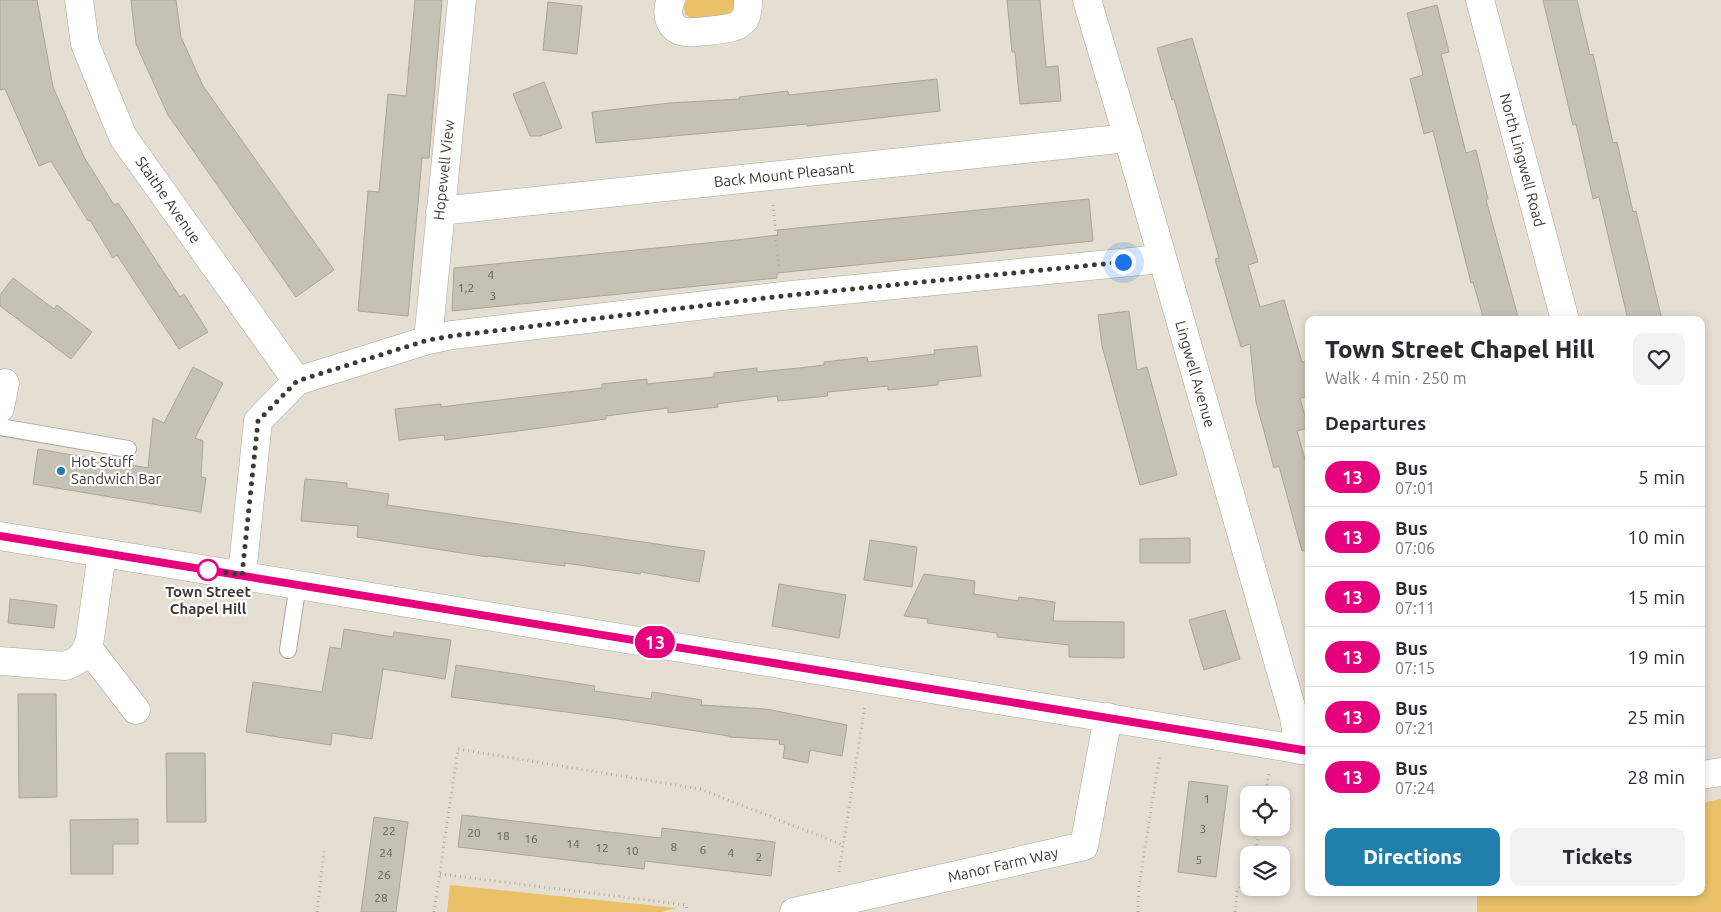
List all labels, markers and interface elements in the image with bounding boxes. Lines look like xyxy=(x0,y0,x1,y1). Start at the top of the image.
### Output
street label: North Lingwell Road xyxy=(1497,91,1548,228)
street label: Hopewell View xyxy=(430,118,457,221)
street label: Staithe Avenue xyxy=(132,153,205,246)
street label: Back Mount Pleasant xyxy=(713,159,855,190)
your location xyxy=(1111,250,1136,275)
house number: 4 xyxy=(488,268,495,281)
house number: 1,2 xyxy=(458,281,474,294)
house number: 3 xyxy=(490,289,496,302)
street label: Lingwell Avenue xyxy=(1172,319,1219,429)
button: heart xyxy=(1633,333,1685,385)
text: Town Street Chapel Hill xyxy=(1325,336,1594,363)
text: Walk · 4 min · 250 m xyxy=(1325,369,1467,387)
text: Departures xyxy=(1325,412,1426,434)
place label: Hot Stuff Sandwich Bar xyxy=(71,453,161,487)
text: Bus xyxy=(1395,457,1428,479)
marker: Hot Stuff Sandwich Bar xyxy=(55,465,67,477)
text: 5 min xyxy=(1638,466,1685,488)
text: 13 xyxy=(1342,467,1363,487)
text: 07:01 xyxy=(1395,479,1435,497)
text: Bus xyxy=(1395,517,1428,539)
text: 10 min xyxy=(1627,526,1685,548)
text: 13 xyxy=(1342,527,1363,547)
text: 07:06 xyxy=(1395,539,1435,557)
marker: Town Street Chapel Hill xyxy=(197,559,219,581)
text: Bus xyxy=(1395,577,1428,599)
place label: Town Street Chapel Hill xyxy=(165,583,251,617)
text: 15 min xyxy=(1627,586,1685,608)
text: 13 xyxy=(1342,587,1363,607)
text: 07:11 xyxy=(1395,599,1435,617)
line badge: 13 xyxy=(632,626,678,658)
text: 13 xyxy=(645,632,665,652)
text: Bus xyxy=(1395,637,1428,659)
text: 19 min xyxy=(1627,646,1685,668)
text: 13 xyxy=(1342,647,1363,667)
text: 07:15 xyxy=(1395,659,1435,677)
text: Bus xyxy=(1395,697,1428,719)
text: 25 min xyxy=(1627,706,1685,728)
text: 13 xyxy=(1342,707,1363,727)
text: 07:21 xyxy=(1395,719,1435,737)
text: Bus xyxy=(1395,757,1428,779)
text: 28 min xyxy=(1627,766,1685,788)
text: 13 xyxy=(1342,767,1363,787)
text: 07:24 xyxy=(1395,779,1435,797)
map controls xyxy=(1240,786,1290,896)
button: locate xyxy=(1240,786,1290,836)
house number: 1 xyxy=(1204,792,1210,805)
house number: 3 xyxy=(1200,822,1206,835)
house number: 22 xyxy=(382,824,396,837)
house number: 20 xyxy=(467,826,481,839)
button: Directions xyxy=(1325,828,1500,886)
button: Tickets xyxy=(1510,828,1685,886)
house number: 18 xyxy=(496,829,510,842)
house number: 16 xyxy=(524,832,538,845)
house number: 14 xyxy=(566,837,580,850)
house number: 8 xyxy=(671,840,678,853)
house number: 12 xyxy=(595,841,609,854)
house number: 6 xyxy=(700,843,707,856)
house number: 10 xyxy=(625,844,639,857)
street label: Manor Farm Way xyxy=(946,844,1060,885)
house number: 24 xyxy=(379,846,393,859)
house number: 4 xyxy=(728,846,735,859)
button: layers xyxy=(1240,846,1290,896)
house number: 2 xyxy=(756,850,762,863)
house number: 5 xyxy=(1196,853,1202,866)
house number: 26 xyxy=(377,868,391,881)
house number: 28 xyxy=(374,891,388,904)

